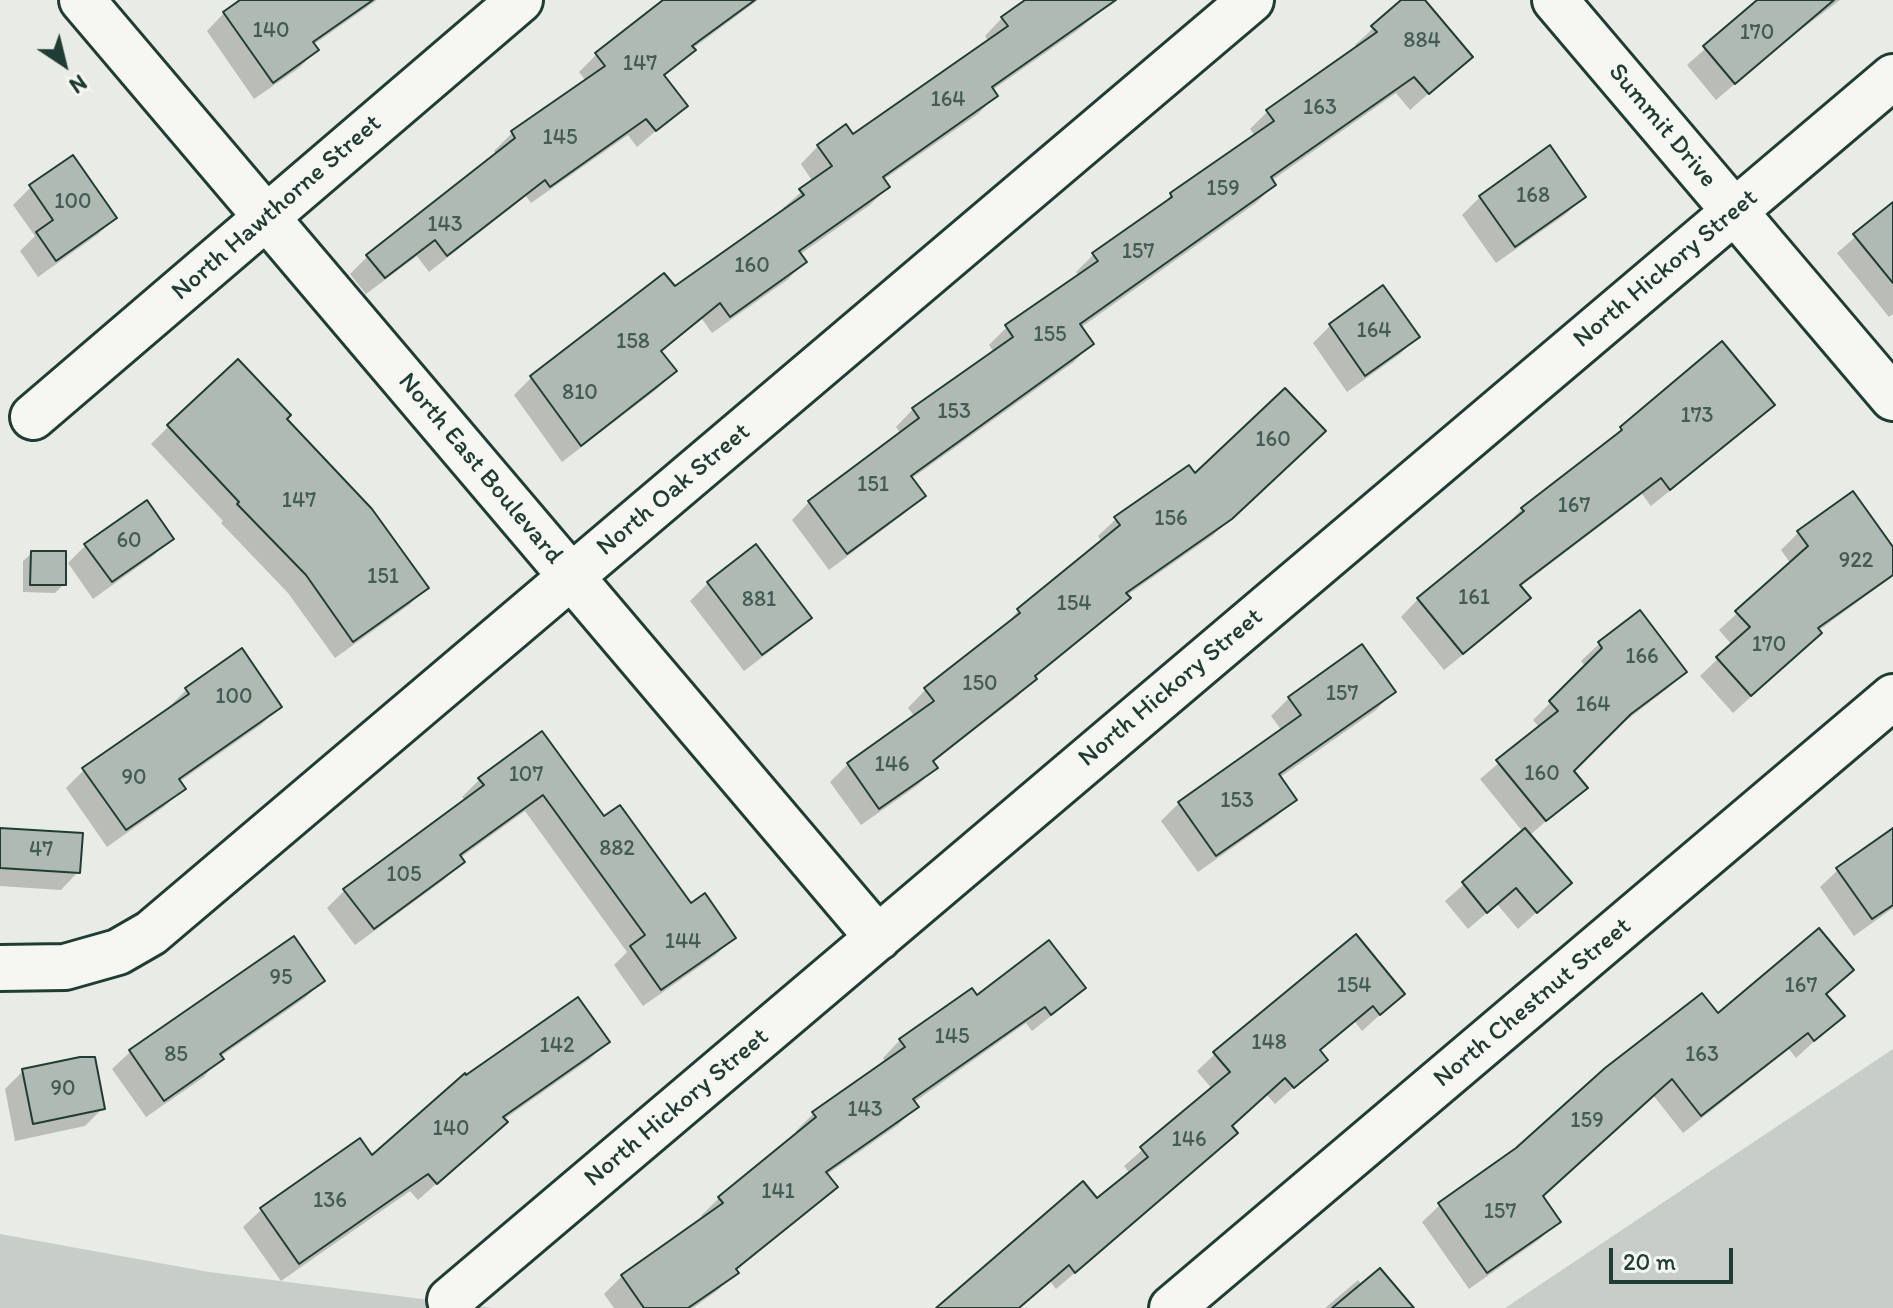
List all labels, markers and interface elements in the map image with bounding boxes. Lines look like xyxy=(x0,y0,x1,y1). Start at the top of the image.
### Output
house number: 140 xyxy=(253,18,289,44)
house number: 170 xyxy=(1740,20,1774,46)
north arrow xyxy=(24,24,104,104)
house number: 884 xyxy=(1403,28,1441,54)
house number: 147 xyxy=(623,51,657,77)
street label: Summit Drive xyxy=(1601,58,1723,194)
text: N xyxy=(64,69,92,99)
house number: 164 xyxy=(930,87,966,113)
house number: 163 xyxy=(1303,95,1337,121)
street label: North Hawthorne Street xyxy=(166,108,388,308)
house number: 145 xyxy=(543,125,577,151)
house number: 159 xyxy=(1206,176,1240,202)
house number: 168 xyxy=(1516,183,1550,209)
street label: North Hickory Street xyxy=(1568,183,1764,355)
house number: 100 xyxy=(54,189,92,215)
house number: 143 xyxy=(427,212,463,238)
house number: 157 xyxy=(1122,239,1154,265)
house number: 160 xyxy=(734,253,770,279)
house number: 164 xyxy=(1356,318,1392,344)
house number: 155 xyxy=(1033,322,1067,348)
house number: 158 xyxy=(616,329,650,355)
street label: North East Boulevard xyxy=(391,367,569,571)
house number: 810 xyxy=(562,380,598,406)
house number: 153 xyxy=(937,399,971,425)
house number: 173 xyxy=(1680,403,1714,429)
street label: North Oak Street xyxy=(591,417,757,563)
house number: 160 xyxy=(1255,427,1291,453)
house number: 151 xyxy=(857,472,889,498)
house number: 147 xyxy=(282,488,316,514)
house number: 167 xyxy=(1558,493,1590,519)
house number: 156 xyxy=(1154,506,1188,532)
house number: 60 xyxy=(116,528,142,554)
house number: 922 xyxy=(1839,548,1873,574)
house number: 151 xyxy=(367,564,399,590)
house number: 161 xyxy=(1458,585,1490,611)
house number: 881 xyxy=(742,587,776,613)
house number: 154 xyxy=(1057,591,1091,617)
street label: North Hickory Street xyxy=(1073,602,1269,774)
house number: 170 xyxy=(1752,632,1786,658)
house number: 166 xyxy=(1625,644,1659,670)
house number: 150 xyxy=(962,671,998,697)
house number: 157 xyxy=(1326,681,1358,707)
house number: 100 xyxy=(215,684,253,710)
house number: 164 xyxy=(1575,692,1611,718)
house number: 146 xyxy=(874,752,910,778)
house number: 160 xyxy=(1524,761,1560,787)
house number: 107 xyxy=(509,762,543,788)
house number: 90 xyxy=(121,765,147,791)
house number: 153 xyxy=(1220,788,1254,814)
house number: 882 xyxy=(599,836,635,862)
house number: 47 xyxy=(29,837,53,863)
house number: 105 xyxy=(386,862,422,888)
street label: North Chestnut Street xyxy=(1428,911,1638,1095)
house number: 144 xyxy=(665,929,701,955)
house number: 95 xyxy=(269,965,293,991)
house number: 154 xyxy=(1337,973,1371,999)
house number: 167 xyxy=(1785,973,1817,999)
street label: North Hickory Street xyxy=(579,1022,775,1194)
house number: 145 xyxy=(935,1024,969,1050)
house number: 148 xyxy=(1251,1030,1287,1056)
house number: 142 xyxy=(539,1033,575,1059)
house number: 85 xyxy=(164,1042,188,1068)
house number: 163 xyxy=(1685,1042,1719,1068)
house number: 90 xyxy=(50,1076,76,1102)
house number: 143 xyxy=(847,1097,883,1123)
house number: 159 xyxy=(1570,1108,1604,1134)
house number: 140 xyxy=(433,1116,469,1142)
house number: 146 xyxy=(1171,1127,1207,1153)
house number: 141 xyxy=(761,1179,795,1205)
house number: 136 xyxy=(313,1188,347,1214)
house number: 157 xyxy=(1484,1199,1516,1225)
scale bar xyxy=(1613,1232,1737,1282)
text: 20 m xyxy=(1623,1247,1676,1276)

